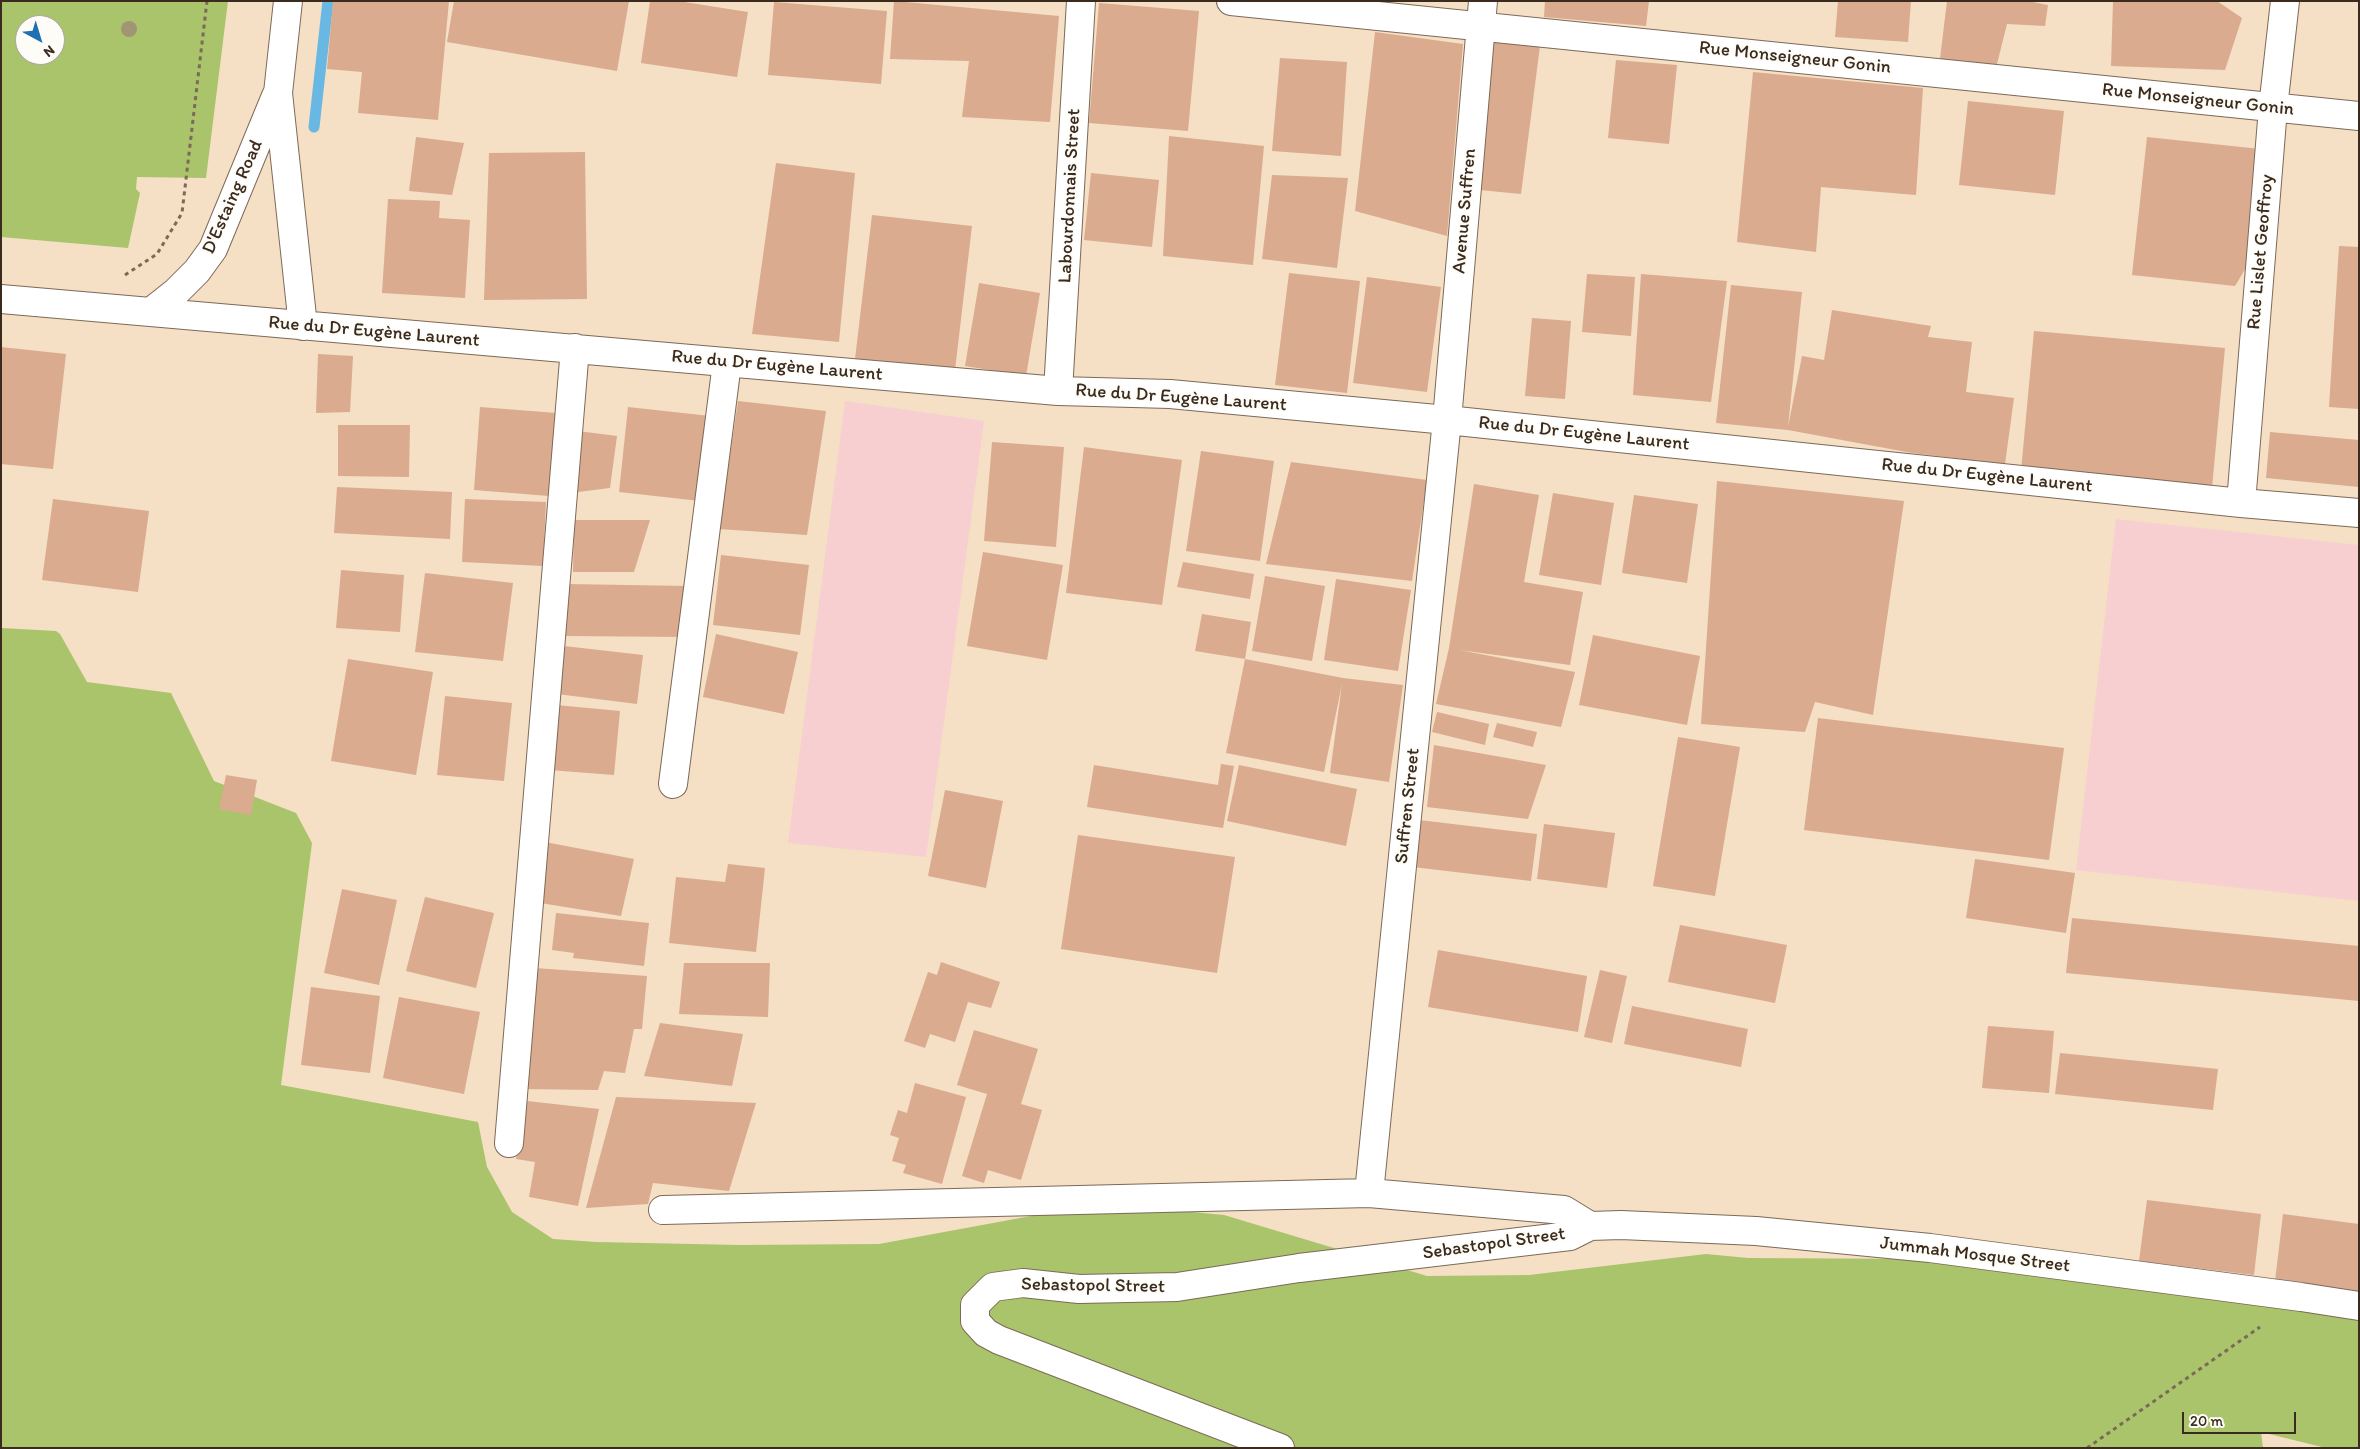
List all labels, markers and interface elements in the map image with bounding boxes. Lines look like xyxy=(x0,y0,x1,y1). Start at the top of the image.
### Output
north arrow xyxy=(15,15,65,65)
street label: Rue Monseigneur Gonin xyxy=(1698,37,1892,79)
text: N xyxy=(40,42,58,61)
street label: Rue Monseigneur Gonin xyxy=(2101,79,2295,121)
street label: Labourdonnais Street xyxy=(1054,108,1086,284)
street label: D'Estaing Road xyxy=(198,136,268,258)
street label: Avenue Suffren xyxy=(1448,148,1482,274)
street label: Rue Lislet Geoffroy xyxy=(2243,173,2279,331)
street label: Rue du Dr Eugène Laurent xyxy=(267,311,481,353)
street label: Rue du Dr Eugène Laurent xyxy=(670,345,884,387)
street label: Rue du Dr Eugène Laurent xyxy=(1074,379,1288,417)
street label: Rue du Dr Eugène Laurent xyxy=(1477,412,1691,456)
street label: Rue du Dr Eugène Laurent xyxy=(1880,454,2094,498)
street label: Suffren Street xyxy=(1391,747,1425,865)
street label: Sebastopol Street xyxy=(1421,1223,1567,1265)
street label: Jummah Mosque Street xyxy=(1879,1232,2071,1278)
street label: Sebastopol Street xyxy=(1021,1273,1165,1299)
scale bar xyxy=(2185,1402,2299,1434)
text: 20 m xyxy=(2190,1412,2223,1430)

